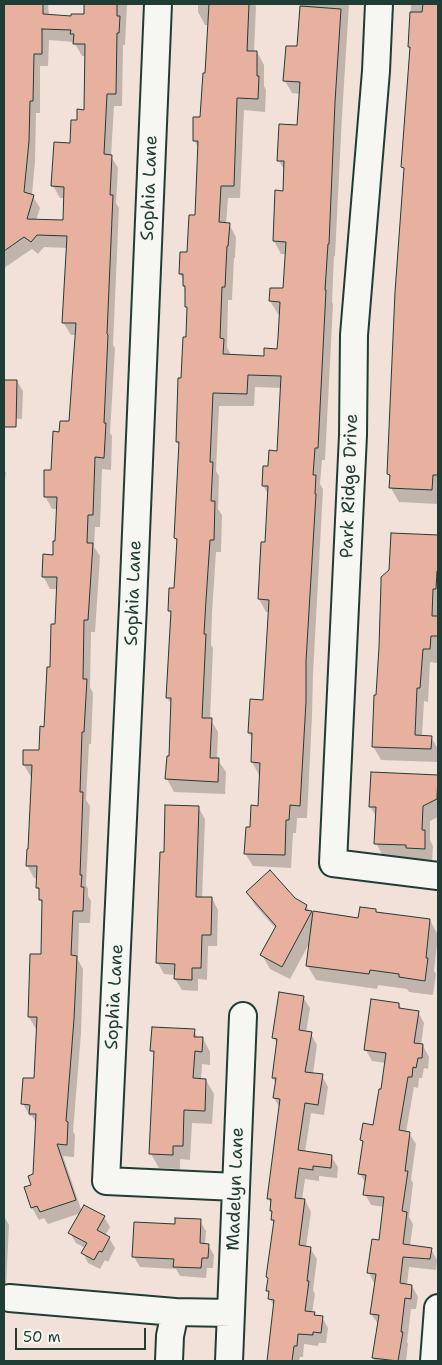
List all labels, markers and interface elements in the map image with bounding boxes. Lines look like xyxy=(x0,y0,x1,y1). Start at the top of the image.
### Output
street label: Sophia Lane xyxy=(137,135,163,241)
street label: Park Ridge Drive xyxy=(337,413,363,559)
street label: Sophia Lane xyxy=(121,540,147,646)
street label: Sophia Lane xyxy=(101,944,129,1050)
street label: Madelyn Lane xyxy=(223,1127,249,1251)
scale bar xyxy=(18,1318,149,1350)
text: 50 m xyxy=(23,1327,61,1347)

